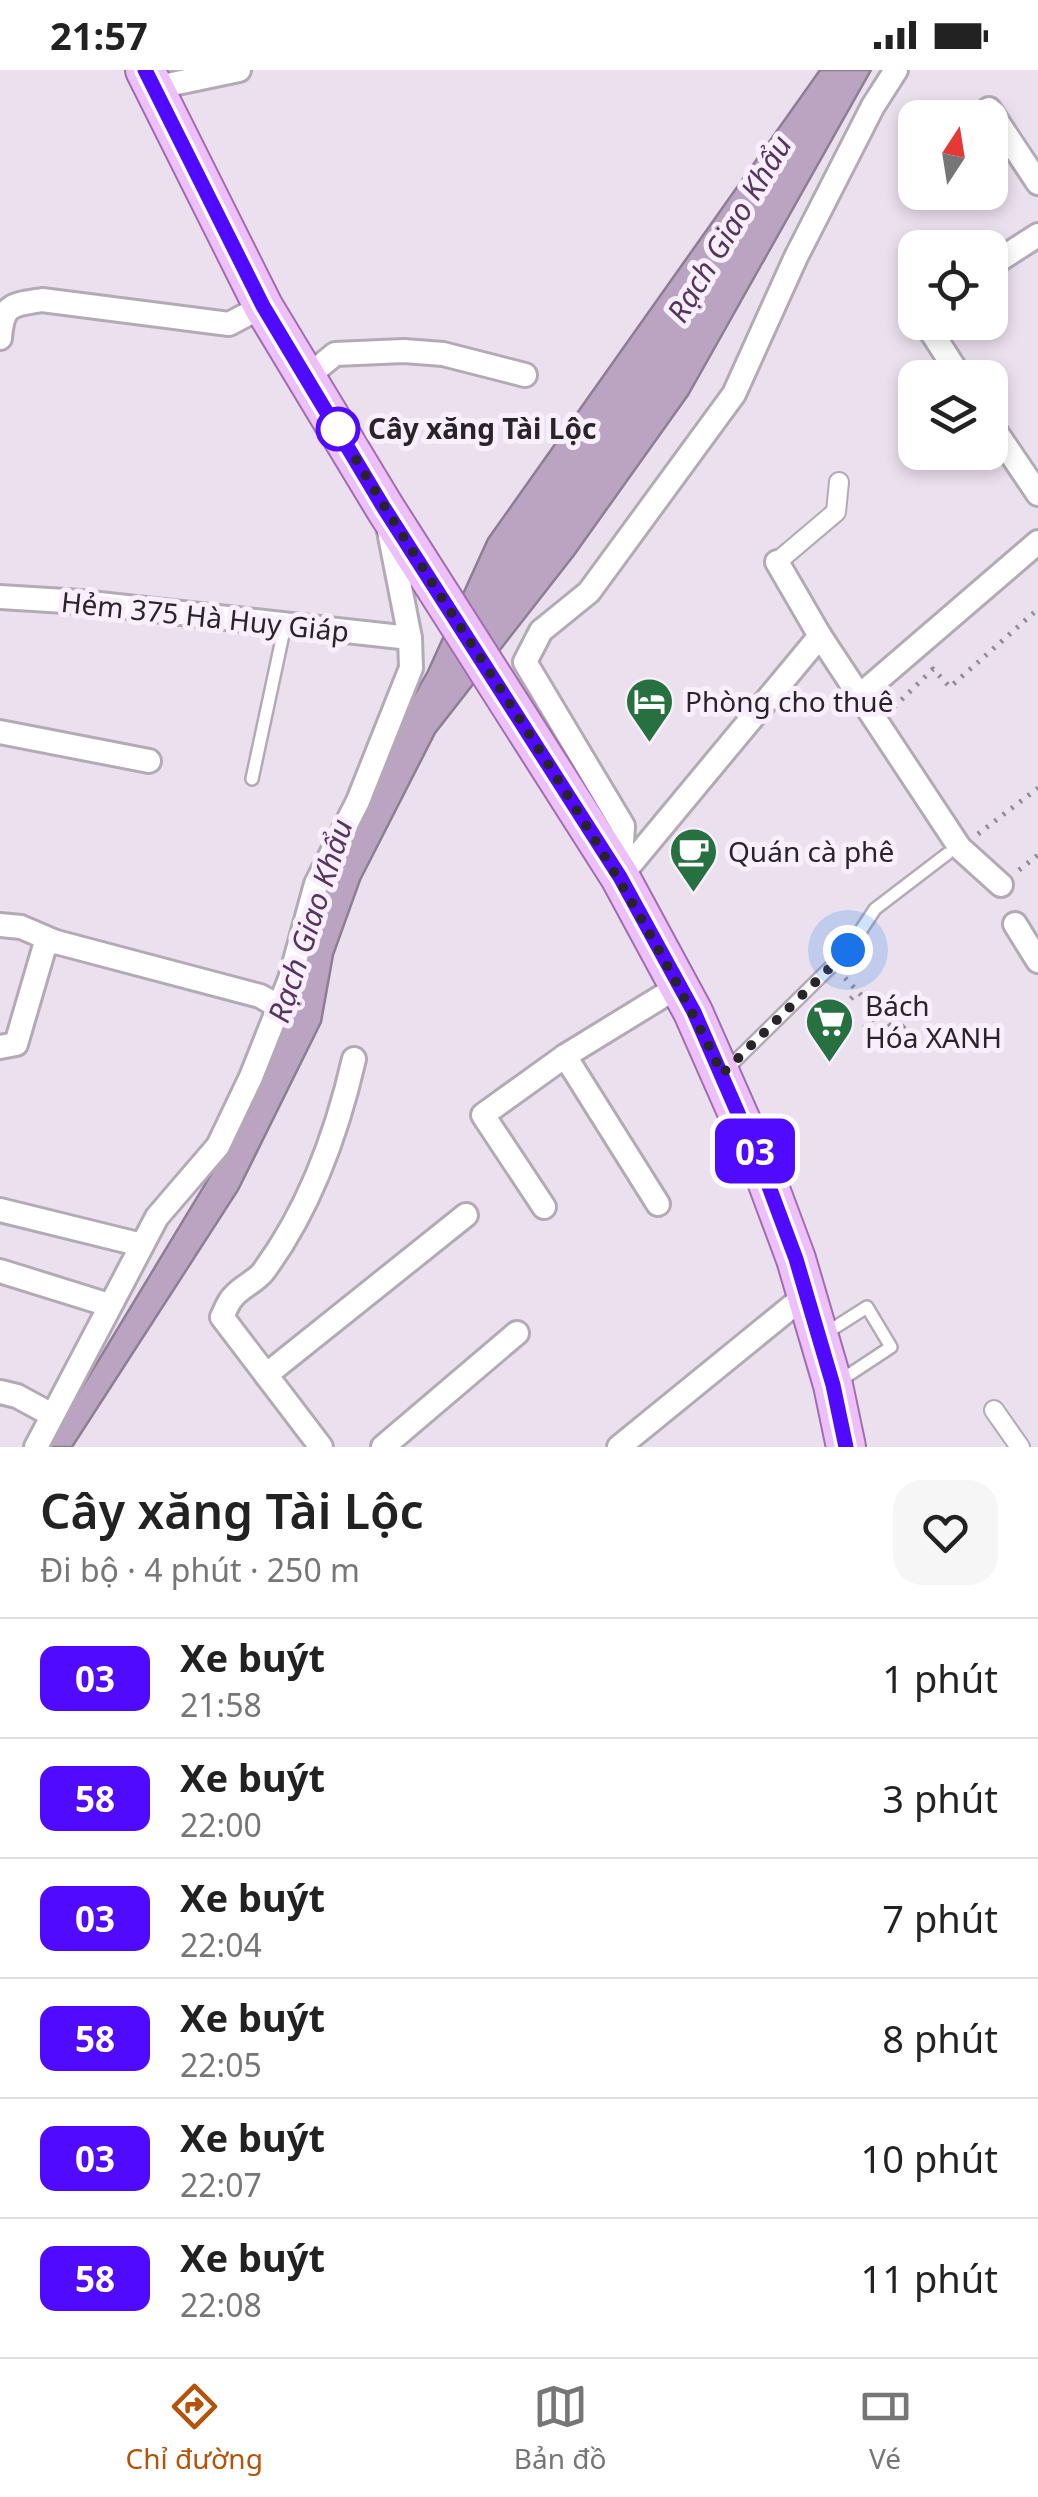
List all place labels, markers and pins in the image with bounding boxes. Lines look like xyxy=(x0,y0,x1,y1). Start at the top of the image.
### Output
marker: Cây xăng Tài Lộc xyxy=(317,408,359,450)
place label: Cây xăng Tài Lộc xyxy=(368,409,596,447)
hotel icon: Phòng cho thuê xyxy=(624,676,676,744)
place label: Phòng cho thuê xyxy=(685,682,893,720)
cafe icon: Quán cà phê xyxy=(667,826,719,894)
place label: Quán cà phê xyxy=(728,832,894,870)
place label: Bách Hóa XANH xyxy=(865,986,1002,1056)
supermarket icon: Bách Hóa XANH xyxy=(804,996,856,1064)

